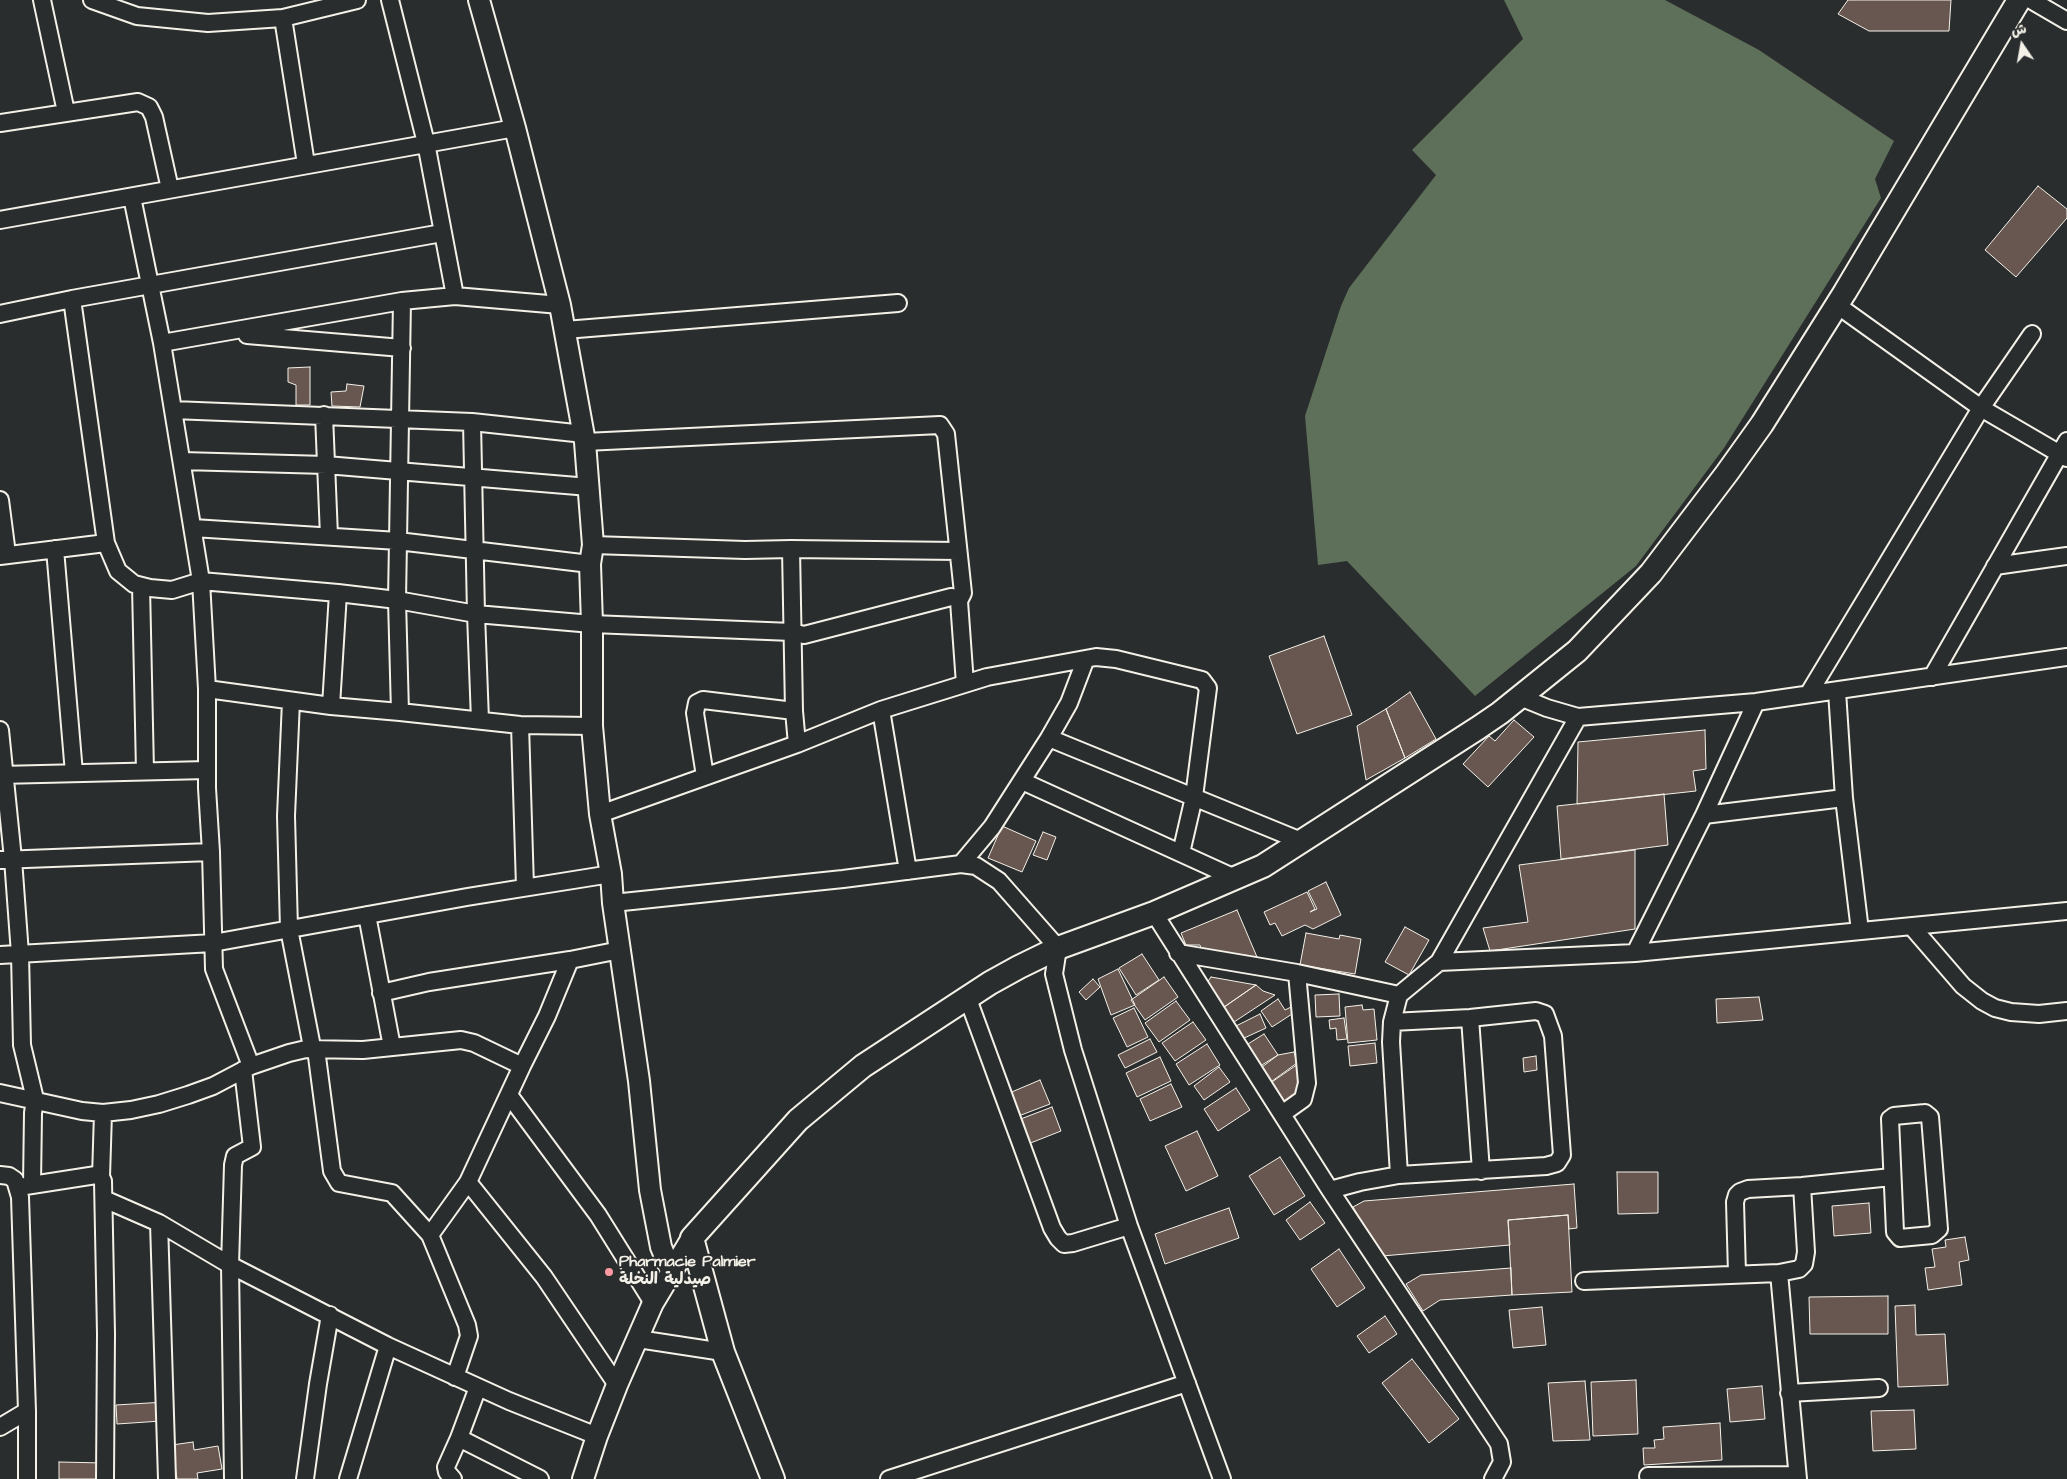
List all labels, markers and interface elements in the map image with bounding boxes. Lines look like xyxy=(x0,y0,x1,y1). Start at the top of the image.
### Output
text: ش xyxy=(2009,19,2028,42)
north arrow xyxy=(1997,20,2047,70)
place label: Pharmacie Palmier صيدلية النخلة xyxy=(619,1253,756,1291)
marker: Pharmacie Palmier صيدلية النخلة xyxy=(603,1266,615,1278)

